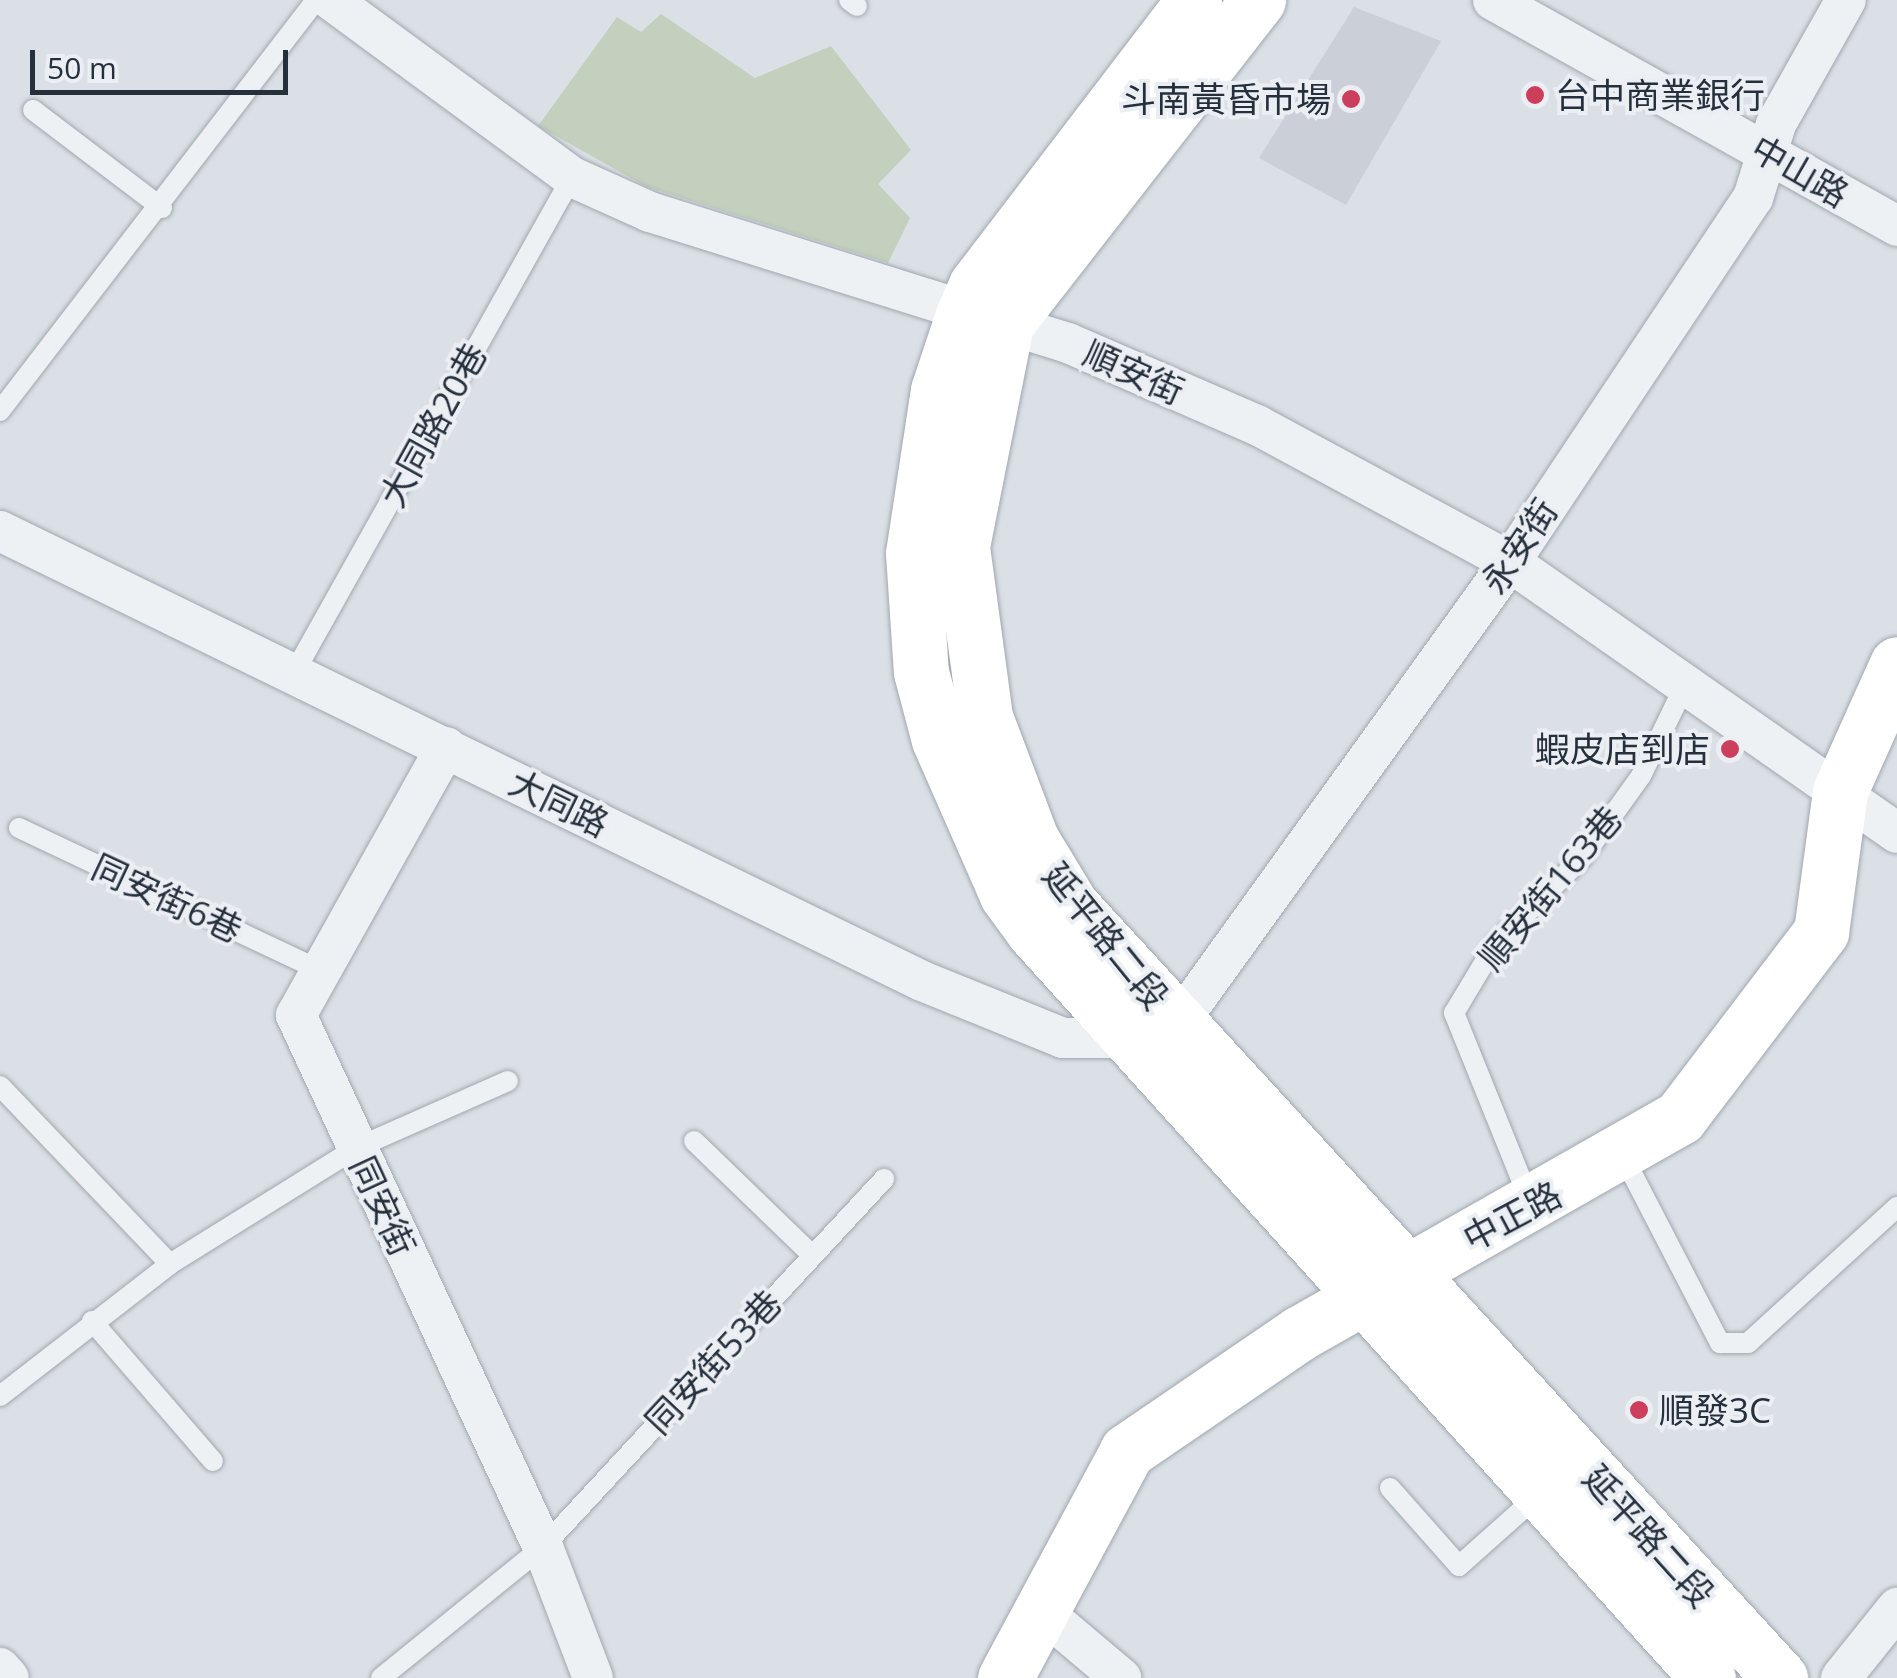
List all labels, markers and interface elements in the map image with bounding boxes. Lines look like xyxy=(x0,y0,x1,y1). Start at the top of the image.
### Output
scale bar xyxy=(35,30,292,92)
text: 50 m xyxy=(47,47,117,88)
place label: 台中商業銀行 xyxy=(1555,74,1765,116)
place label: 斗南黃昏市場 xyxy=(1121,78,1331,120)
marker: 台中商業銀行 xyxy=(1524,84,1546,106)
marker: 斗南黃昏市場 xyxy=(1340,88,1362,110)
street label: 中山路 xyxy=(1744,127,1856,215)
street label: 順安街 xyxy=(1077,331,1191,413)
street label: 大同路20巷 xyxy=(371,336,495,514)
street label: 永安街 xyxy=(1472,491,1566,601)
place label: 蝦皮店到店 xyxy=(1535,728,1710,770)
marker: 蝦皮店到店 xyxy=(1719,738,1741,760)
street label: 大同路 xyxy=(503,761,615,845)
street label: 順安街163巷 xyxy=(1470,798,1630,978)
street label: 同安街6巷 xyxy=(86,845,248,951)
street label: 延平路二段 xyxy=(1035,855,1177,1017)
street label: 同安街 xyxy=(342,1150,424,1262)
street label: 中正路 xyxy=(1456,1173,1568,1259)
street label: 同安街53巷 xyxy=(636,1282,790,1442)
place label: 順發3C xyxy=(1659,1389,1771,1431)
marker: 順發3C xyxy=(1628,1399,1650,1421)
street label: 延平路二段 xyxy=(1575,1457,1723,1615)

